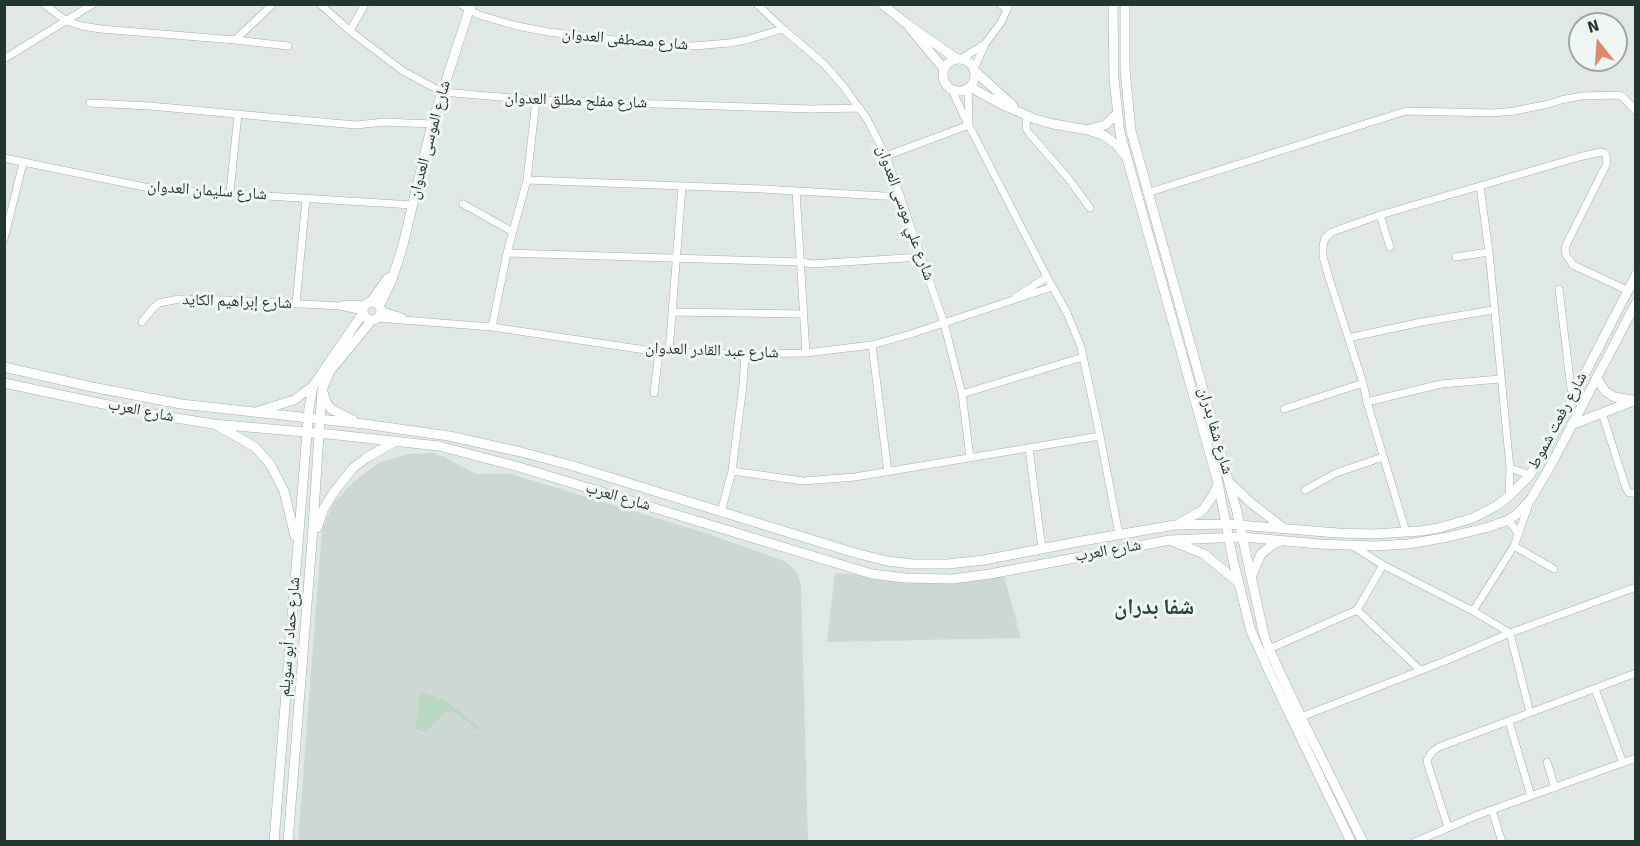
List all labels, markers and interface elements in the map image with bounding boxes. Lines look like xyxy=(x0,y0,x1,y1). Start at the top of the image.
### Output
north arrow xyxy=(1568,12,1628,72)
text: N xyxy=(1585,16,1602,38)
street label: شارع مصطفى العدوان xyxy=(561,25,689,55)
street label: شارع الموسى العدوان xyxy=(405,78,455,202)
street label: شارع مفلح مطلق العدوان xyxy=(504,89,648,113)
street label: شارع علي موسى العدوان xyxy=(872,143,938,283)
street label: شارع سليمان العدوان xyxy=(147,177,267,205)
street label: شارع إبراهيم الكايد xyxy=(182,290,292,314)
street label: شارع عبد القادر العدوان xyxy=(645,339,779,363)
street label: شارع رفعت شموط xyxy=(1524,369,1592,473)
street label: شارع شفا بدران xyxy=(1193,385,1237,477)
street label: شارع العرب xyxy=(106,395,176,427)
street label: شارع العرب xyxy=(583,479,653,515)
street label: شارع العرب xyxy=(1074,536,1142,566)
street label: شارع حماد أبو سويلم xyxy=(275,576,305,698)
district label: شفا بدران xyxy=(1114,595,1194,621)

